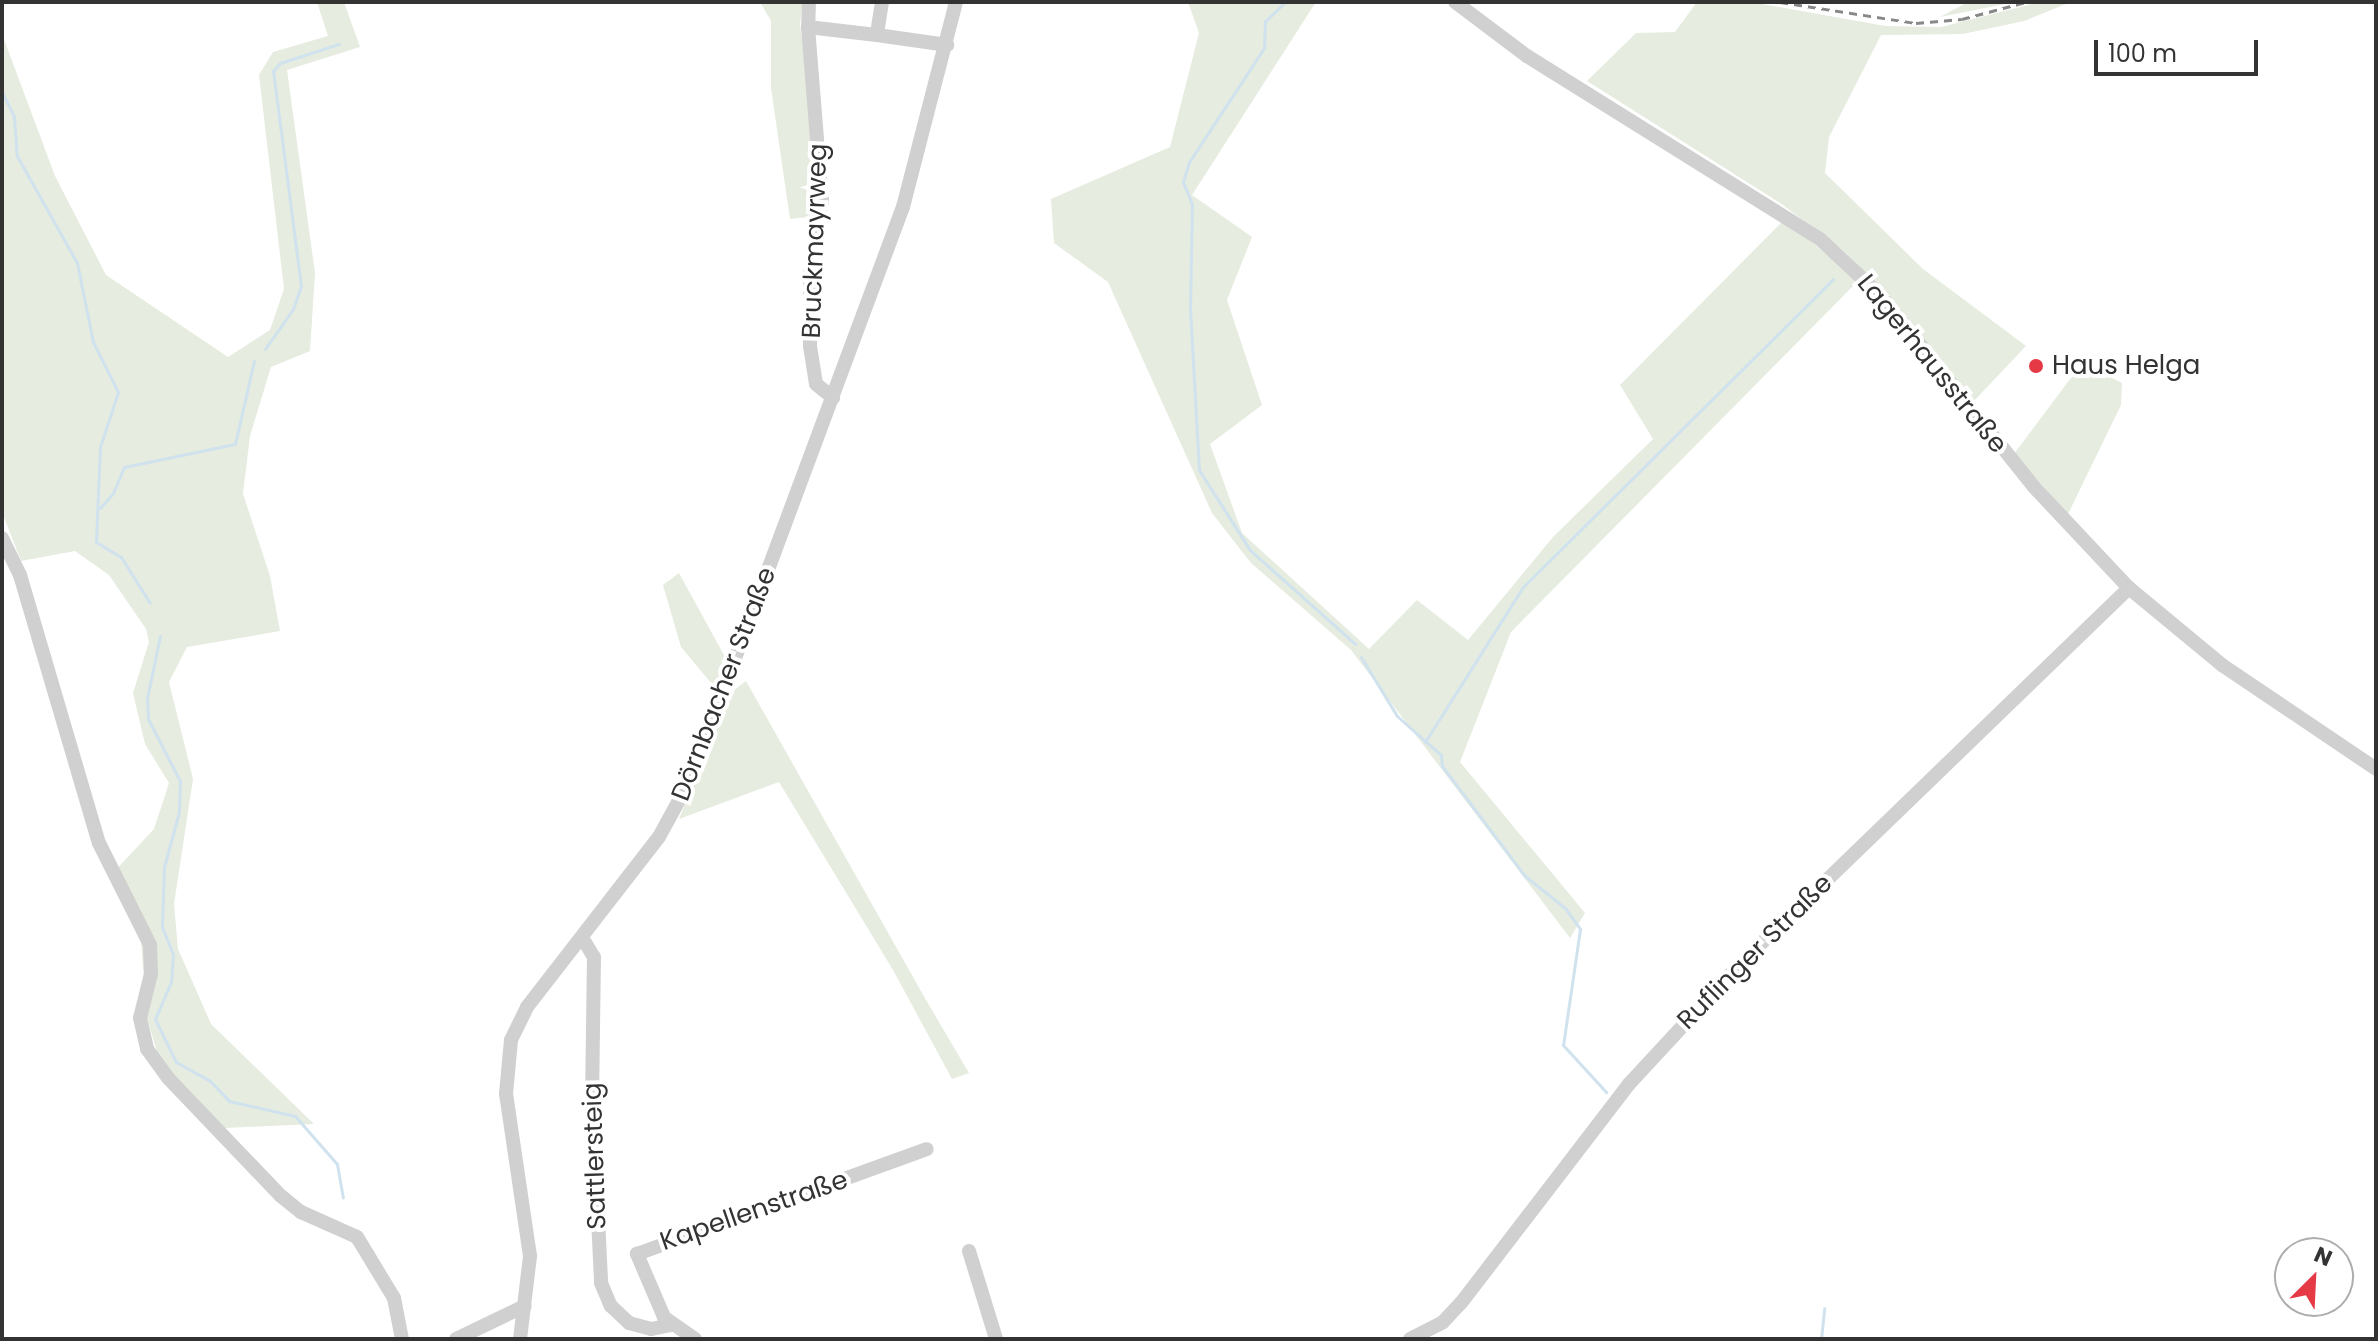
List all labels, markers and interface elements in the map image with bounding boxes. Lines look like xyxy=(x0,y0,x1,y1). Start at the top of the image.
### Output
scale bar xyxy=(2098,24,2262,74)
text: 100 m xyxy=(2108,37,2177,70)
street label: Bruckmayrweg xyxy=(796,143,834,339)
street label: Lagerhausstraße xyxy=(1850,268,2014,460)
place label: Haus Helga xyxy=(2052,350,2200,382)
marker: Haus Helga xyxy=(2027,357,2045,375)
street label: Dörnbacher Straße xyxy=(665,563,783,805)
street label: Ruflinger Straße xyxy=(1671,868,1839,1036)
street label: Sattlersteig xyxy=(577,1082,613,1230)
street label: Kapellenstraße xyxy=(656,1164,852,1258)
north arrow xyxy=(2274,1237,2354,1317)
text: N xyxy=(2309,1239,2337,1274)

